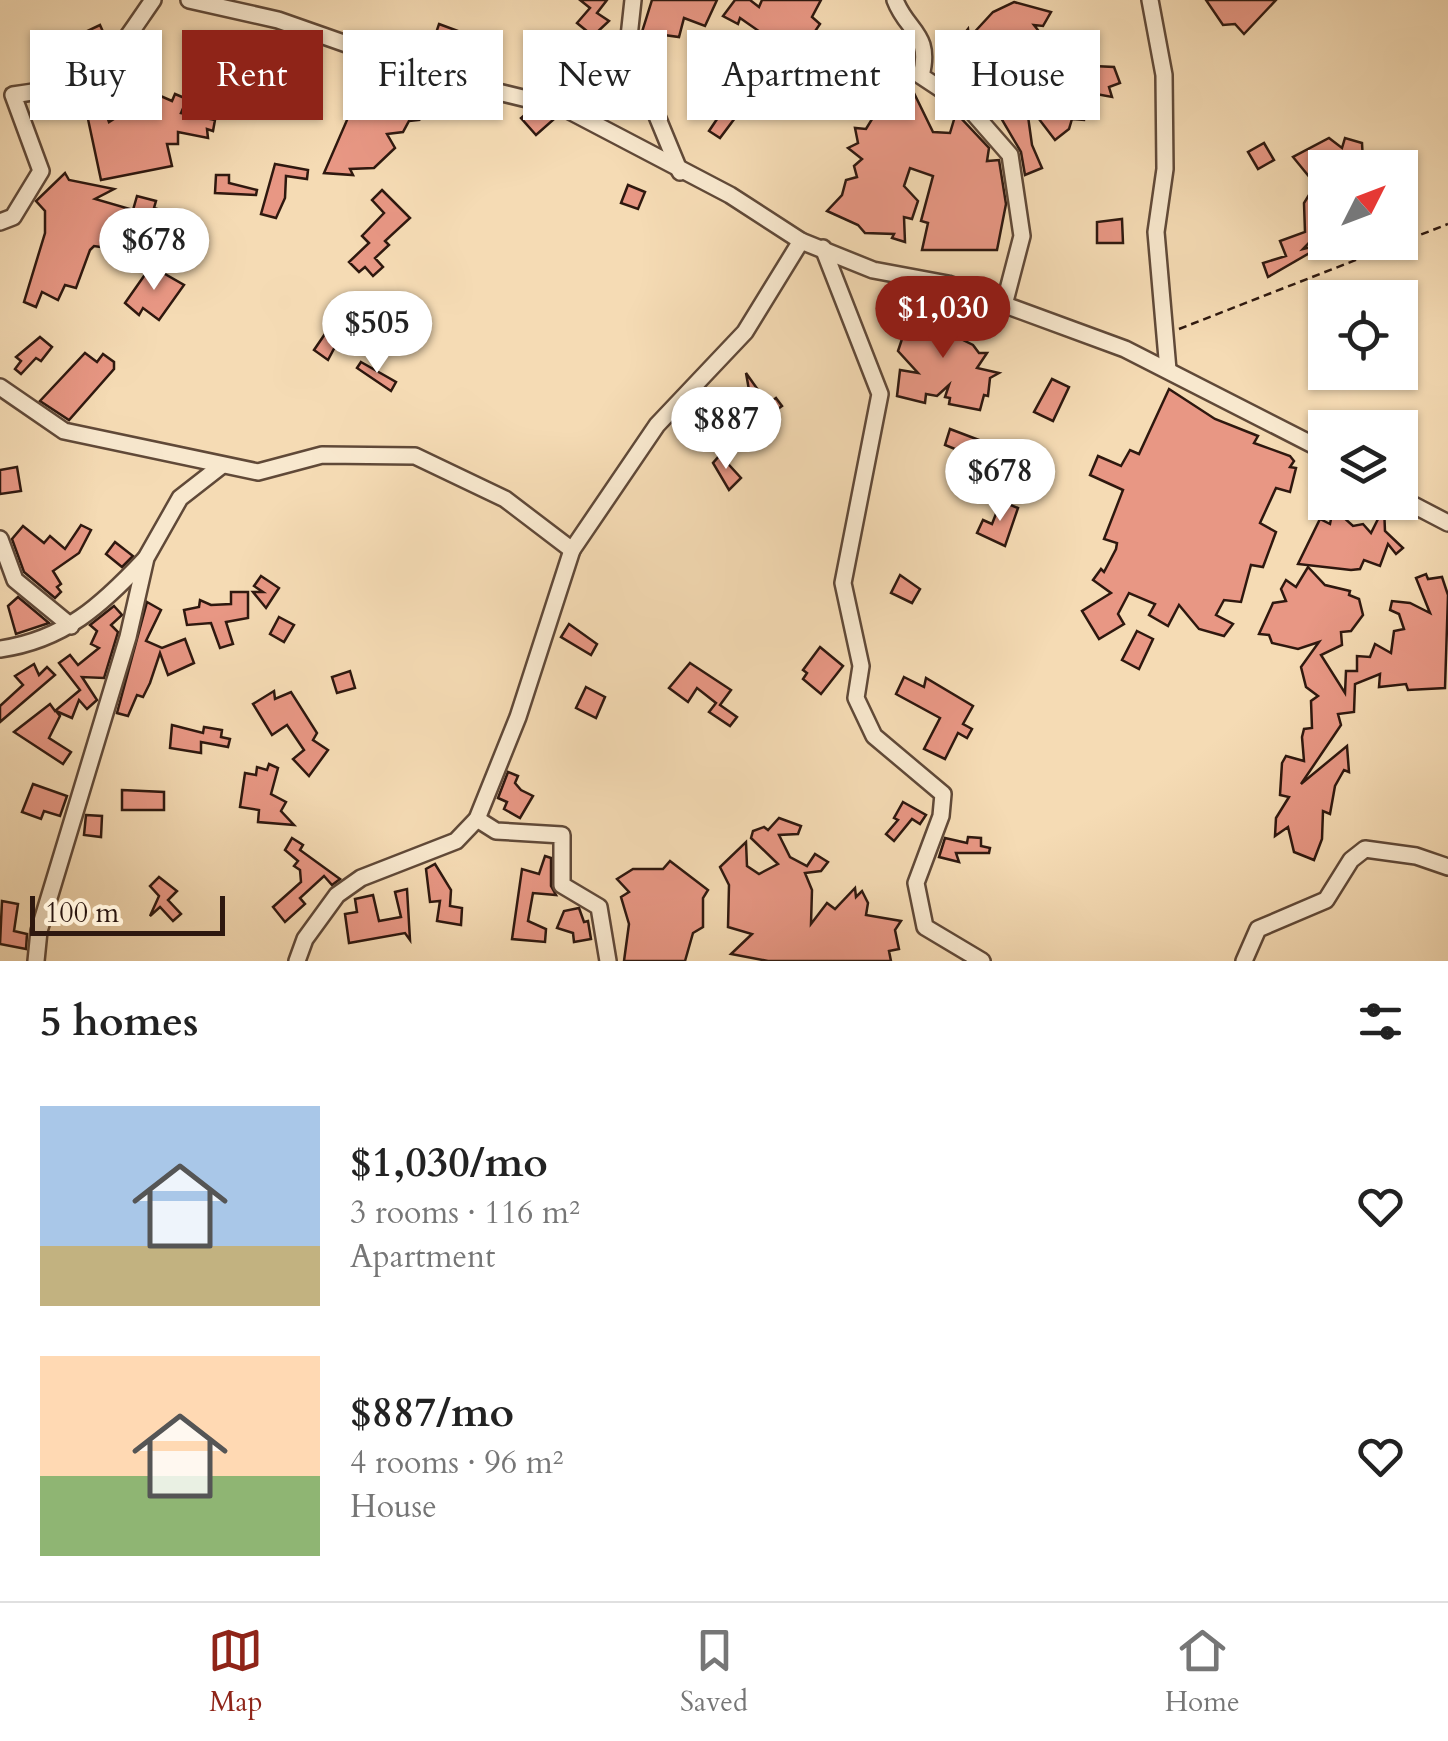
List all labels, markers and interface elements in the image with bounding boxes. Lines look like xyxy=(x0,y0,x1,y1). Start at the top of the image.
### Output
chip: Buy xyxy=(30,30,162,120)
chip: Rent xyxy=(182,30,323,120)
chip: Filters xyxy=(343,30,503,120)
chip: New xyxy=(523,30,667,120)
chip: Apartment xyxy=(687,30,915,120)
chip: House xyxy=(935,30,1100,120)
north arrow xyxy=(1308,150,1418,260)
map controls xyxy=(1308,150,1418,520)
pin: $678 xyxy=(95,208,213,293)
text: $678 xyxy=(121,218,187,262)
pin: $1,030 xyxy=(862,276,1024,361)
button: locate xyxy=(1308,280,1418,390)
text: $1,030 xyxy=(897,286,989,330)
pin: $505 xyxy=(318,291,436,376)
text: $505 xyxy=(344,301,410,345)
pin: $887 xyxy=(667,387,785,472)
text: $887 xyxy=(693,397,759,441)
button: layers xyxy=(1308,410,1418,520)
pin: $678 xyxy=(941,439,1059,524)
text: $678 xyxy=(967,449,1033,493)
scale bar xyxy=(30,891,225,936)
text: 100 m xyxy=(45,894,119,932)
text: 5 homes xyxy=(40,993,198,1050)
icon: filters xyxy=(1353,994,1408,1049)
text: $1,030/mo xyxy=(350,1134,548,1191)
icon: home xyxy=(120,1146,240,1266)
icon: heart xyxy=(1353,1179,1408,1234)
text: 3 rooms · 116 m² xyxy=(350,1191,580,1235)
text: Apartment xyxy=(350,1235,495,1279)
text: $887/mo xyxy=(350,1384,514,1441)
icon: home xyxy=(120,1396,240,1516)
icon: heart xyxy=(1353,1429,1408,1484)
text: 4 rooms · 96 m² xyxy=(350,1441,563,1485)
text: House xyxy=(350,1485,437,1529)
tab: Map xyxy=(208,1623,263,1721)
tab: Saved xyxy=(680,1623,748,1721)
tab: Home xyxy=(1165,1623,1240,1721)

